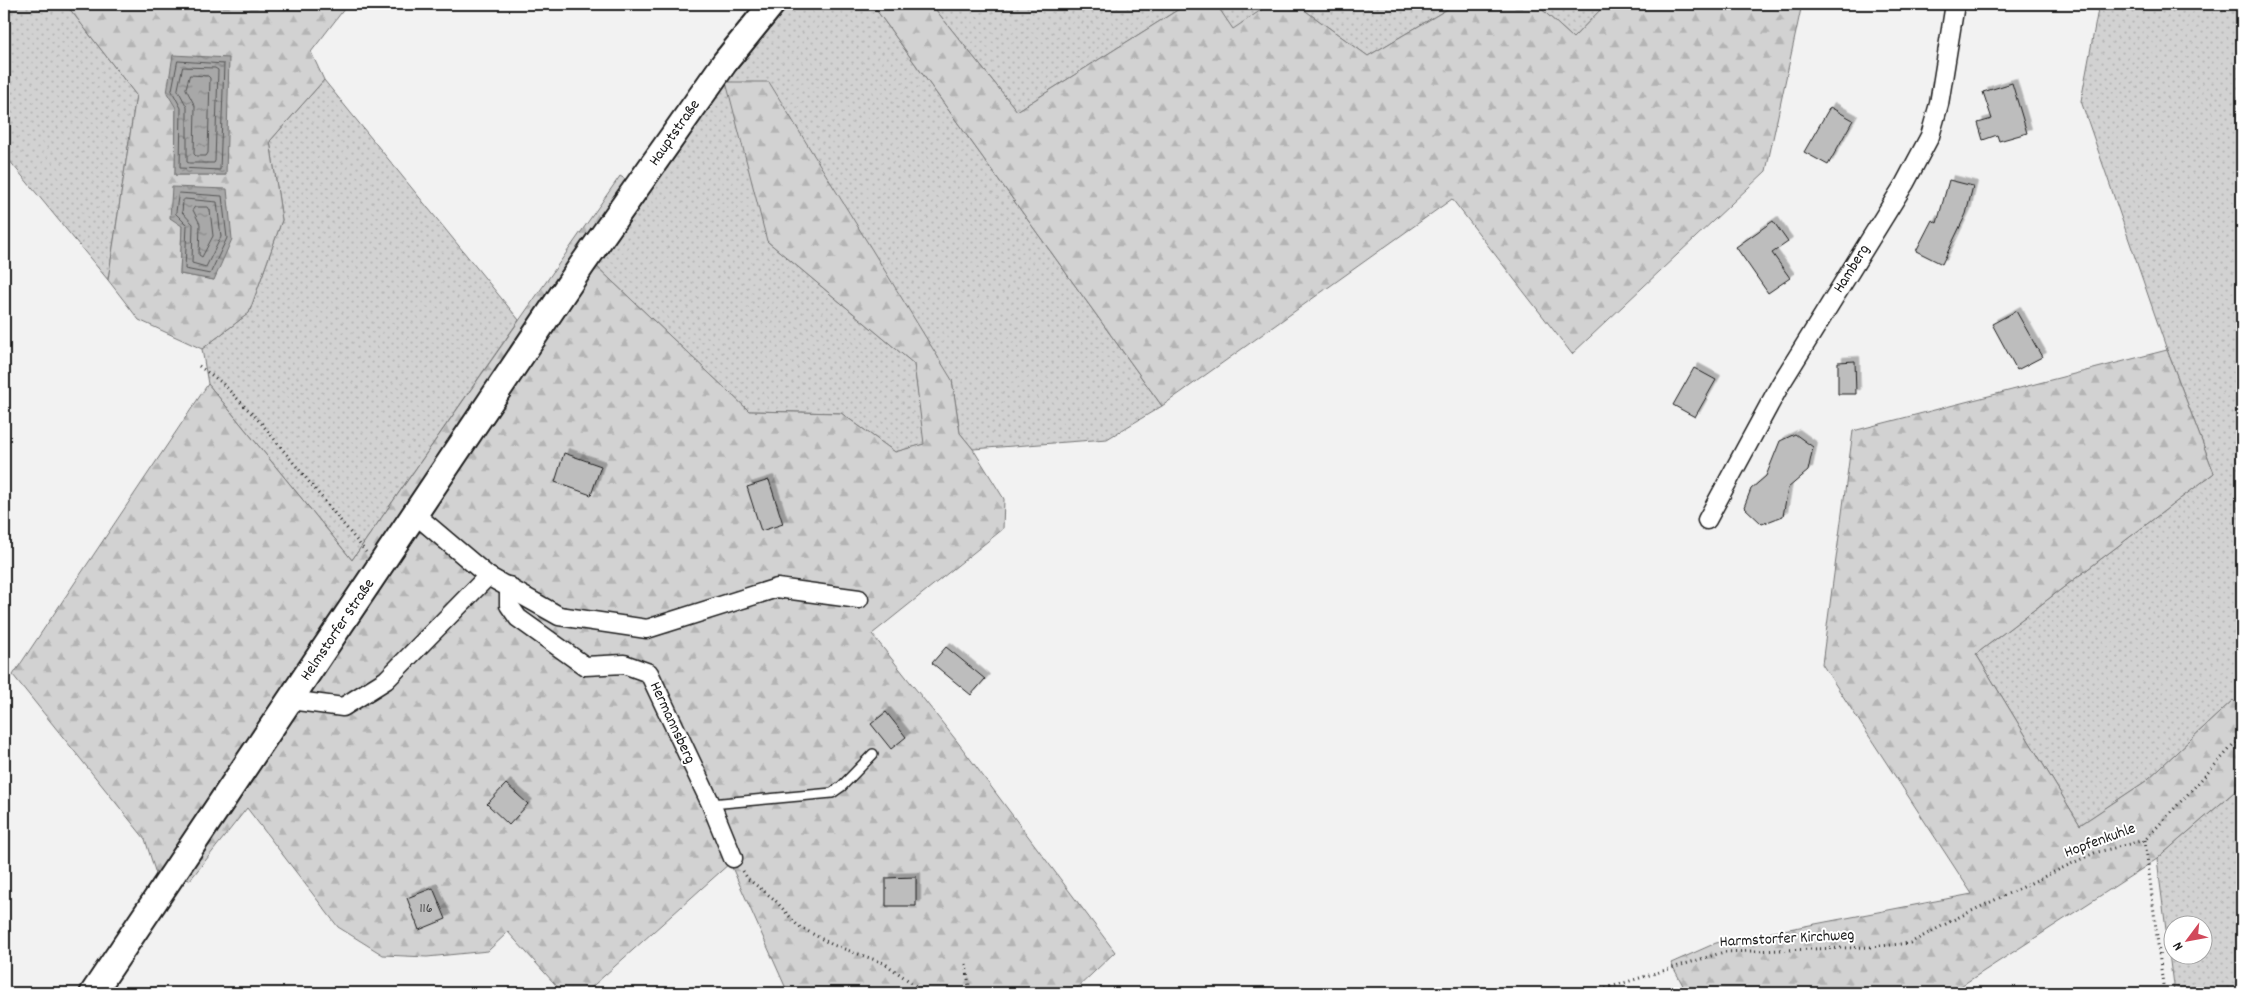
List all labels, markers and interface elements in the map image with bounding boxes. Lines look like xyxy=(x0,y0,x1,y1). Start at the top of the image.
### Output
street label: Hauptstraße xyxy=(644,95,706,171)
street label: Hamberg xyxy=(1828,240,1876,298)
street label: Helmstorfer Straße xyxy=(295,574,381,686)
street label: Hermannsberg xyxy=(643,678,701,768)
street label: Hopfenkuhle xyxy=(2061,817,2139,865)
house number: 116 xyxy=(420,899,433,919)
north arrow xyxy=(2164,914,2214,964)
street label: Harmstorfer Kirchweg xyxy=(1719,924,1855,954)
text: N xyxy=(2168,938,2189,954)

